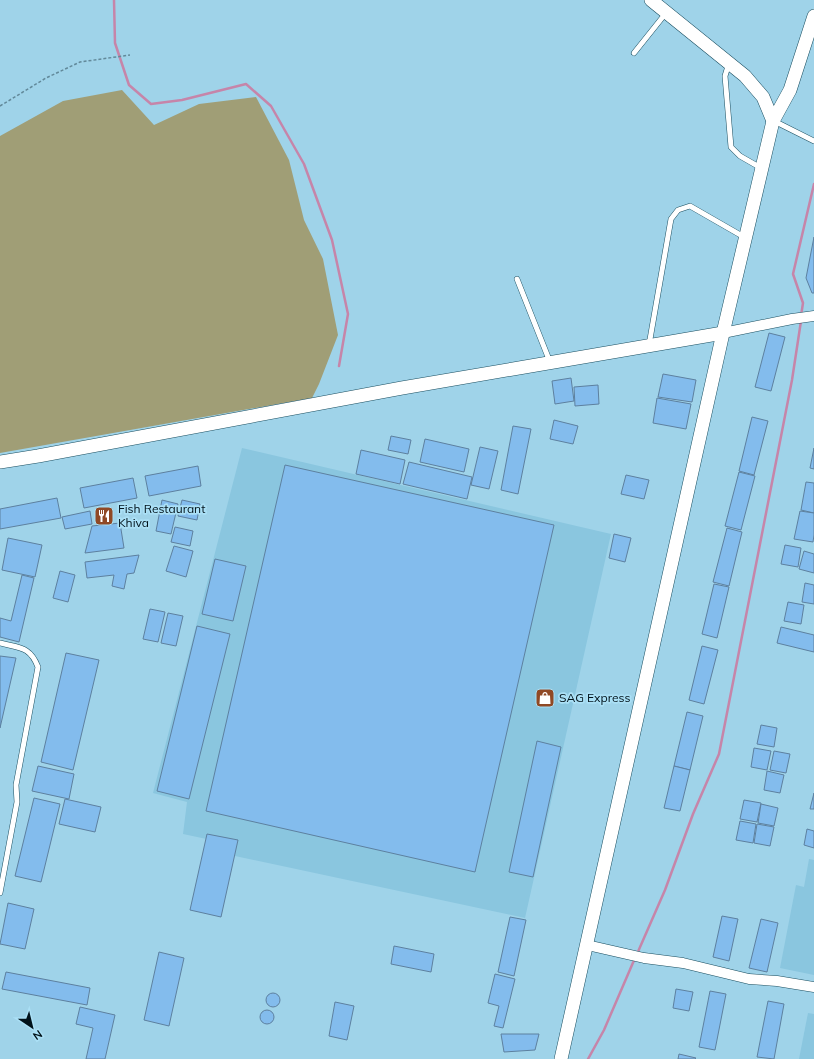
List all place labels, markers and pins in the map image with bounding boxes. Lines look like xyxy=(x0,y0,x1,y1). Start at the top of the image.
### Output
place label: Fish Restaurant Khiva xyxy=(118,501,205,530)
restaurant icon: Fish Restaurant Khiva xyxy=(93,505,115,527)
shop icon: SAG Express xyxy=(534,687,556,709)
place label: SAG Express xyxy=(559,690,630,705)

